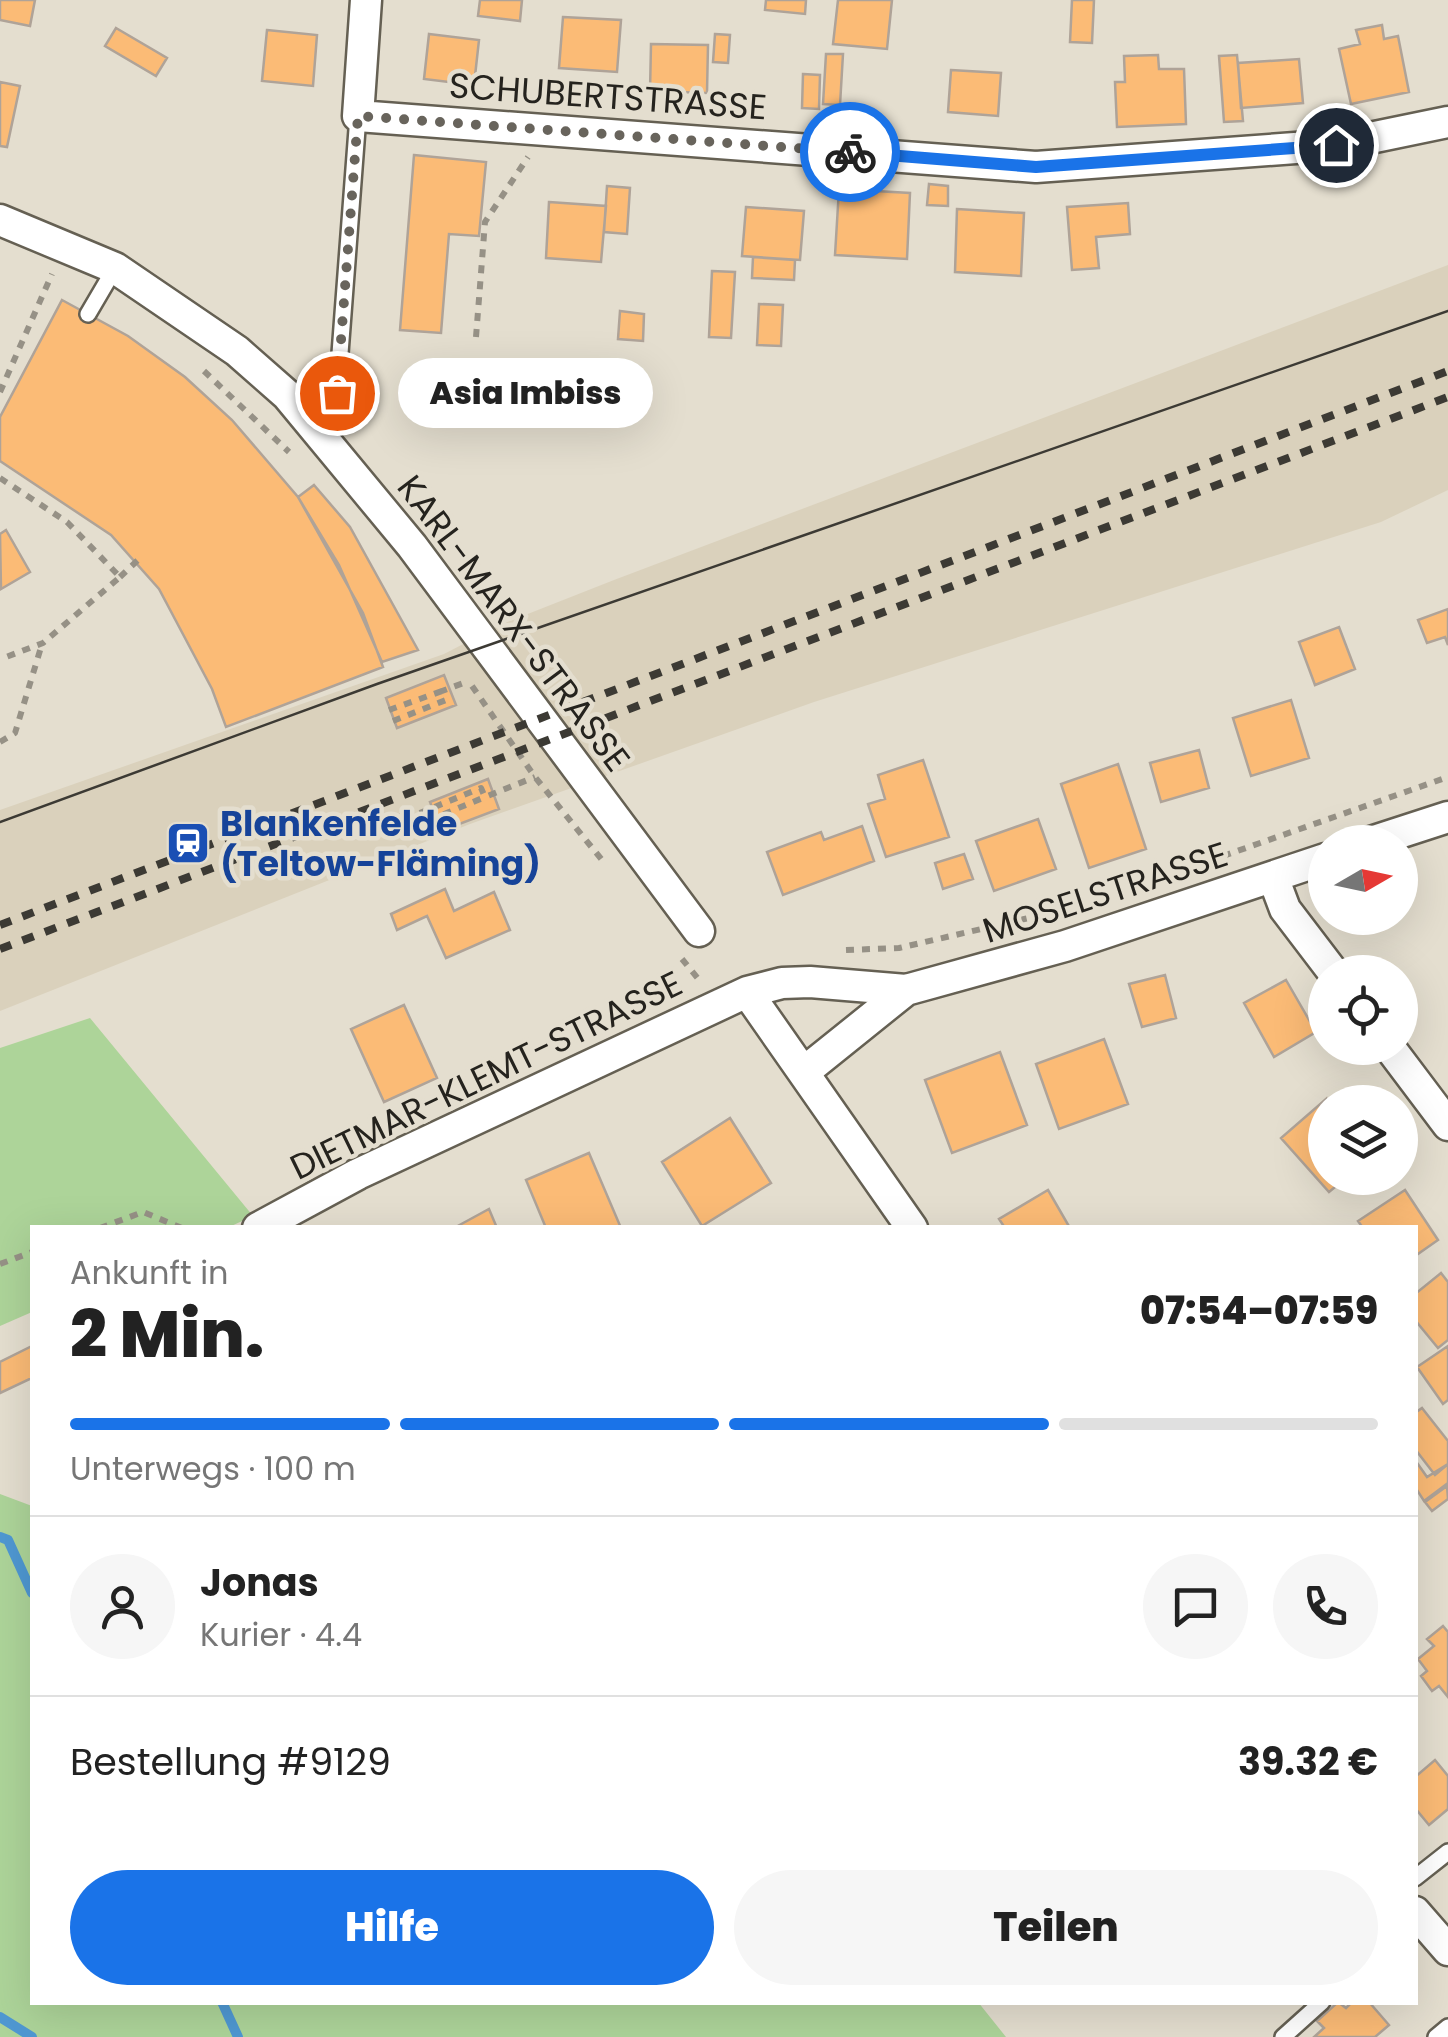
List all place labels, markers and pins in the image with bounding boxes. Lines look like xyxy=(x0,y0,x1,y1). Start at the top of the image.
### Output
pin xyxy=(1294,103,1379,188)
pin xyxy=(295,351,380,436)
callout: Asia Imbiss xyxy=(397,358,652,428)
place label: Blankenfelde (Teltow-Fläming) xyxy=(220,799,541,888)
station icon: Blankenfelde (Teltow-Fläming) xyxy=(165,820,211,866)

